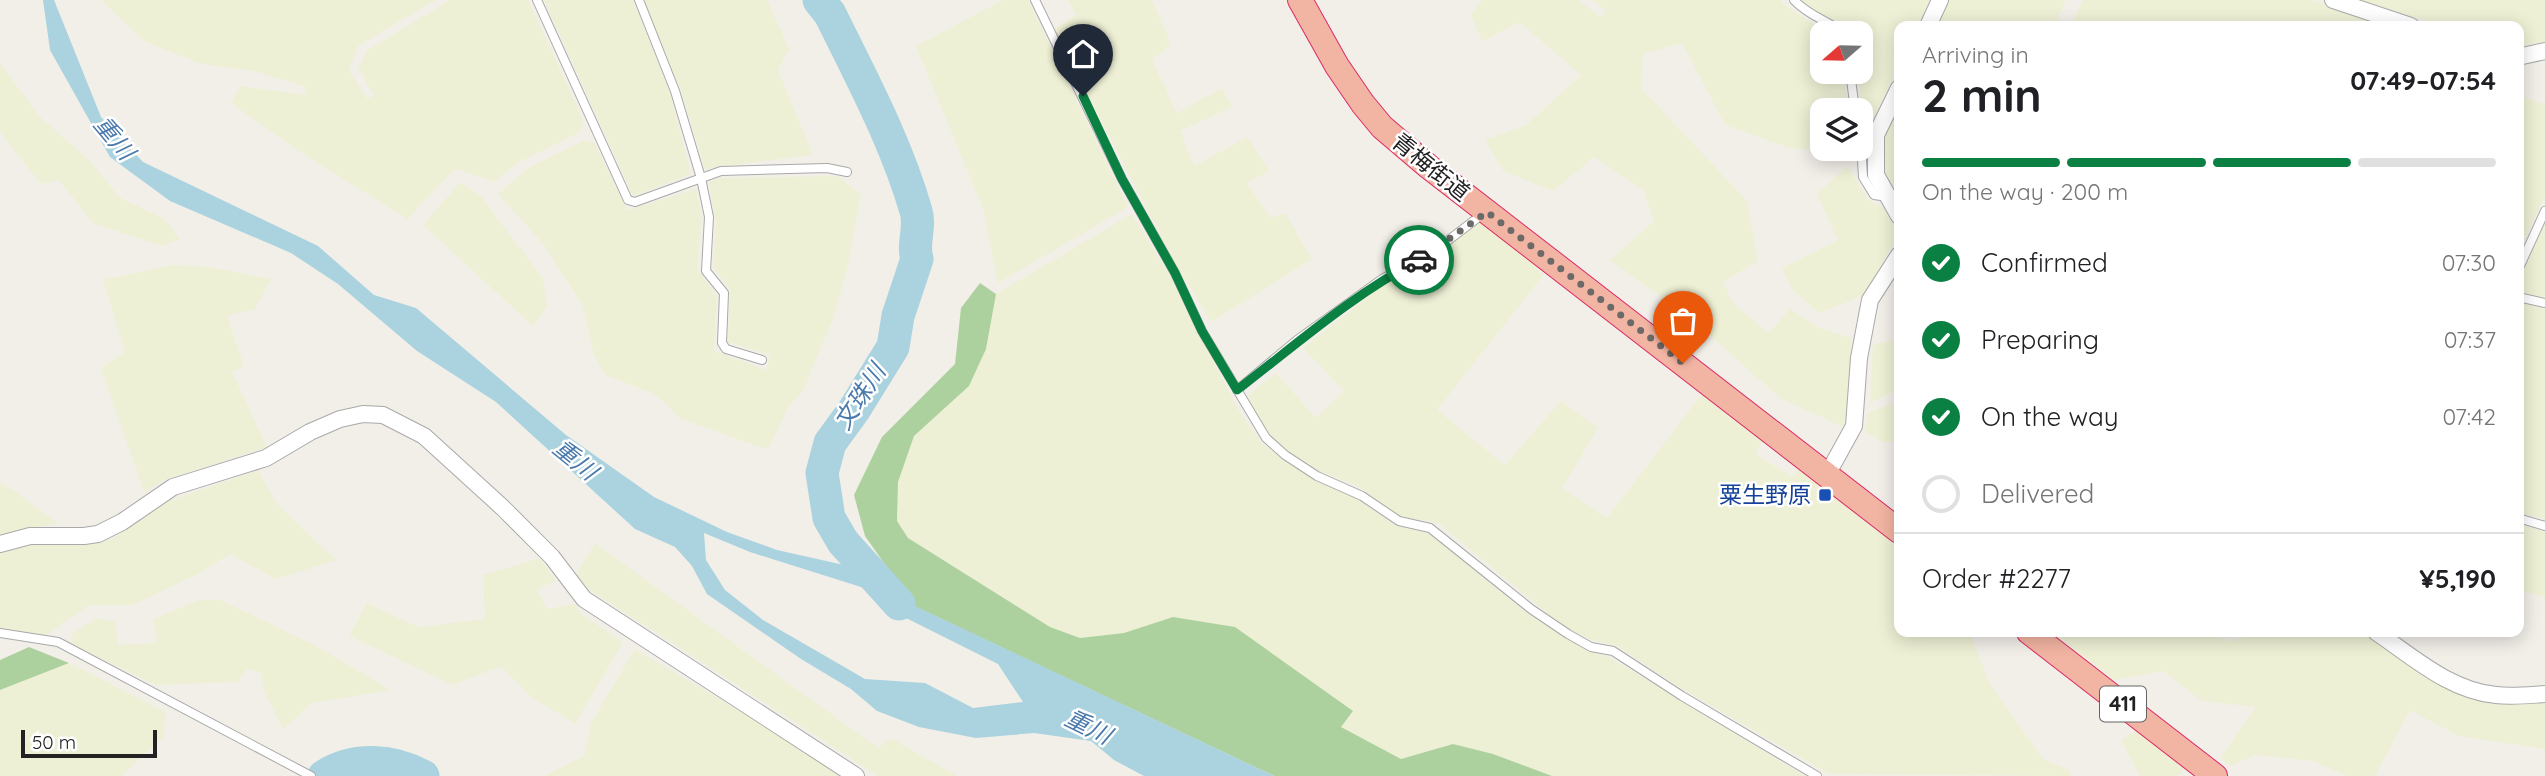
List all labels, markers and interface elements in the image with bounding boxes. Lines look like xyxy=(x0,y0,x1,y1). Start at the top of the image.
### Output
north arrow xyxy=(1810,21,1872,84)
map controls xyxy=(1810,21,1873,161)
pin xyxy=(1053,24,1113,96)
icon: home xyxy=(1064,35,1102,73)
text: Arriving in xyxy=(1922,40,2029,69)
text: 07:49–07:54 xyxy=(2350,64,2496,97)
text: 2 min xyxy=(1922,66,2042,124)
button: layers xyxy=(1810,98,1873,161)
water label: 重川 xyxy=(88,109,144,168)
street label: 青梅街道 xyxy=(1386,126,1476,207)
text: On the way · 200 m xyxy=(1922,177,2128,206)
courier xyxy=(1384,225,1454,295)
icon: car xyxy=(1400,241,1438,279)
icon: check xyxy=(1922,244,1960,282)
text: Confirmed xyxy=(1981,246,2108,279)
text: 07:30 xyxy=(2442,248,2496,277)
pin xyxy=(1653,291,1713,363)
icon: bag xyxy=(1664,302,1702,340)
icon: check xyxy=(1922,321,1960,359)
text: Preparing xyxy=(1981,323,2099,356)
text: 07:37 xyxy=(2444,325,2496,354)
water label: 文珠川 xyxy=(827,356,893,435)
icon: check xyxy=(1922,398,1960,436)
text: On the way xyxy=(1981,400,2119,433)
text: 07:42 xyxy=(2443,402,2496,431)
water label: 重川 xyxy=(548,432,606,488)
text: Delivered xyxy=(1981,477,2094,510)
place label: 粟生野原 xyxy=(1719,480,1811,509)
marker: 粟生野原 xyxy=(1817,487,1833,503)
text: Order #2277 xyxy=(1922,562,2071,595)
text: ¥5,190 xyxy=(2419,562,2496,595)
road number: 411 xyxy=(2100,686,2146,722)
water label: 重川 xyxy=(1060,702,1119,751)
scale bar xyxy=(21,727,158,759)
text: 50 m xyxy=(32,730,76,754)

